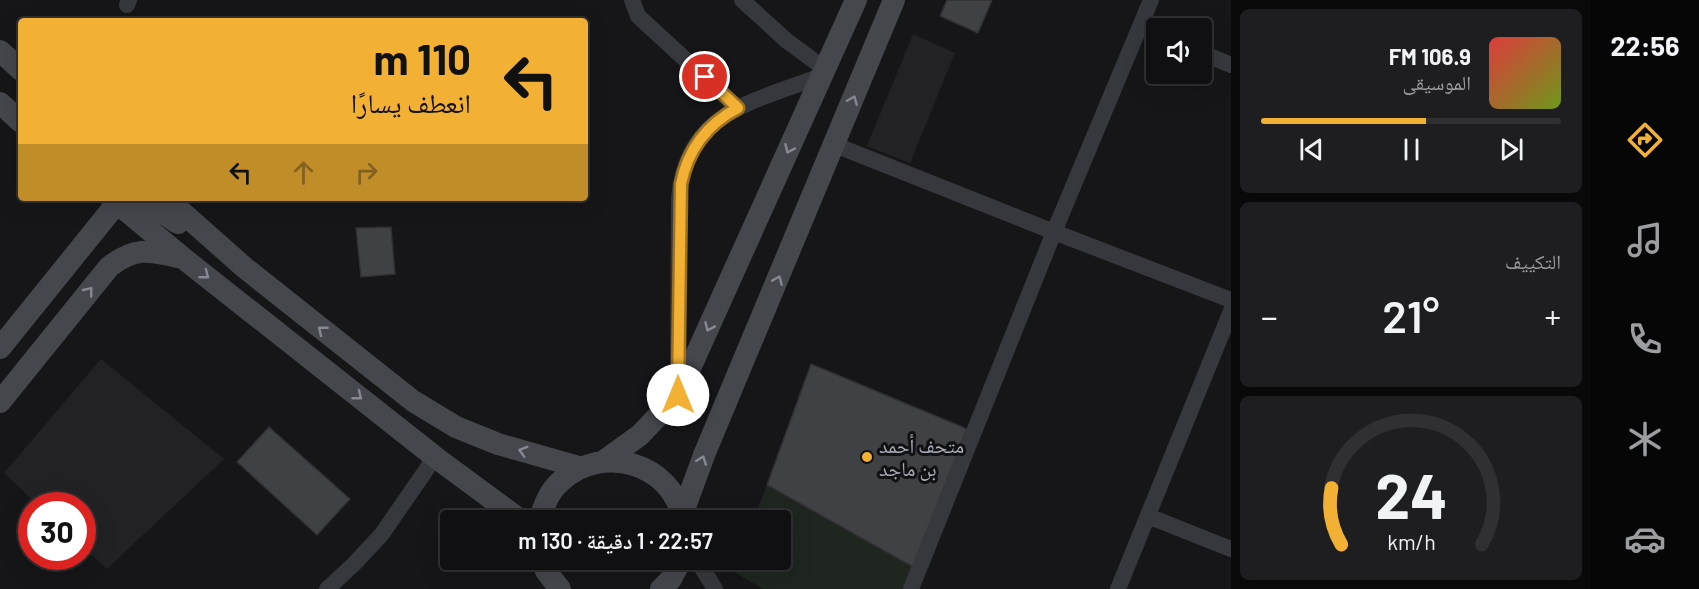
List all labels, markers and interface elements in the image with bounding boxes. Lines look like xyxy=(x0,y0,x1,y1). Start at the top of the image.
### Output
map controls xyxy=(1146,18,1212,84)
button: sound xyxy=(1146,18,1212,84)
text: 22:56 xyxy=(1610,29,1680,61)
text: 110 m xyxy=(374,33,471,83)
icon: left xyxy=(492,42,570,120)
text: 106.9 FM xyxy=(1389,43,1471,69)
pin xyxy=(679,51,730,102)
icon: arrive xyxy=(688,60,721,93)
text: الموسيقى xyxy=(1403,70,1471,94)
text: انعطف يسارًا xyxy=(351,86,471,118)
one-way arrow xyxy=(846,95,858,106)
icon: directions xyxy=(1624,119,1666,161)
icon: previous xyxy=(1295,133,1328,166)
icon: pause xyxy=(1395,133,1428,166)
icon: next xyxy=(1495,133,1528,166)
one-way arrow xyxy=(784,142,796,153)
icon: left xyxy=(224,156,257,189)
icon: ahead xyxy=(287,156,320,189)
icon: right xyxy=(350,156,383,189)
icon: music xyxy=(1624,219,1666,261)
text: التكييف xyxy=(1505,249,1561,273)
one-way arrow xyxy=(198,268,209,279)
one-way arrow xyxy=(771,275,783,286)
one-way arrow xyxy=(82,287,93,298)
text: 21° xyxy=(1382,288,1440,342)
text: − xyxy=(1261,296,1278,336)
text: + xyxy=(1544,296,1561,336)
icon: phone xyxy=(1624,318,1666,360)
one-way arrow xyxy=(705,320,717,331)
one-way arrow xyxy=(318,326,329,337)
position arrow xyxy=(646,363,710,427)
one-way arrow xyxy=(351,388,362,399)
icon: climate xyxy=(1624,418,1666,460)
place label: متحف أحمد بن ماجد xyxy=(879,433,964,481)
one-way arrow xyxy=(518,446,529,458)
marker: متحف أحمد بن ماجد xyxy=(860,450,874,464)
one-way arrow xyxy=(695,455,708,466)
text: 24 xyxy=(1375,457,1447,531)
speed limit sign: 30 xyxy=(18,492,96,570)
icon: car xyxy=(1624,518,1666,560)
text: 22:57 · 1 دقيقة · 130 m xyxy=(518,527,713,553)
text: km/h xyxy=(1387,529,1435,554)

